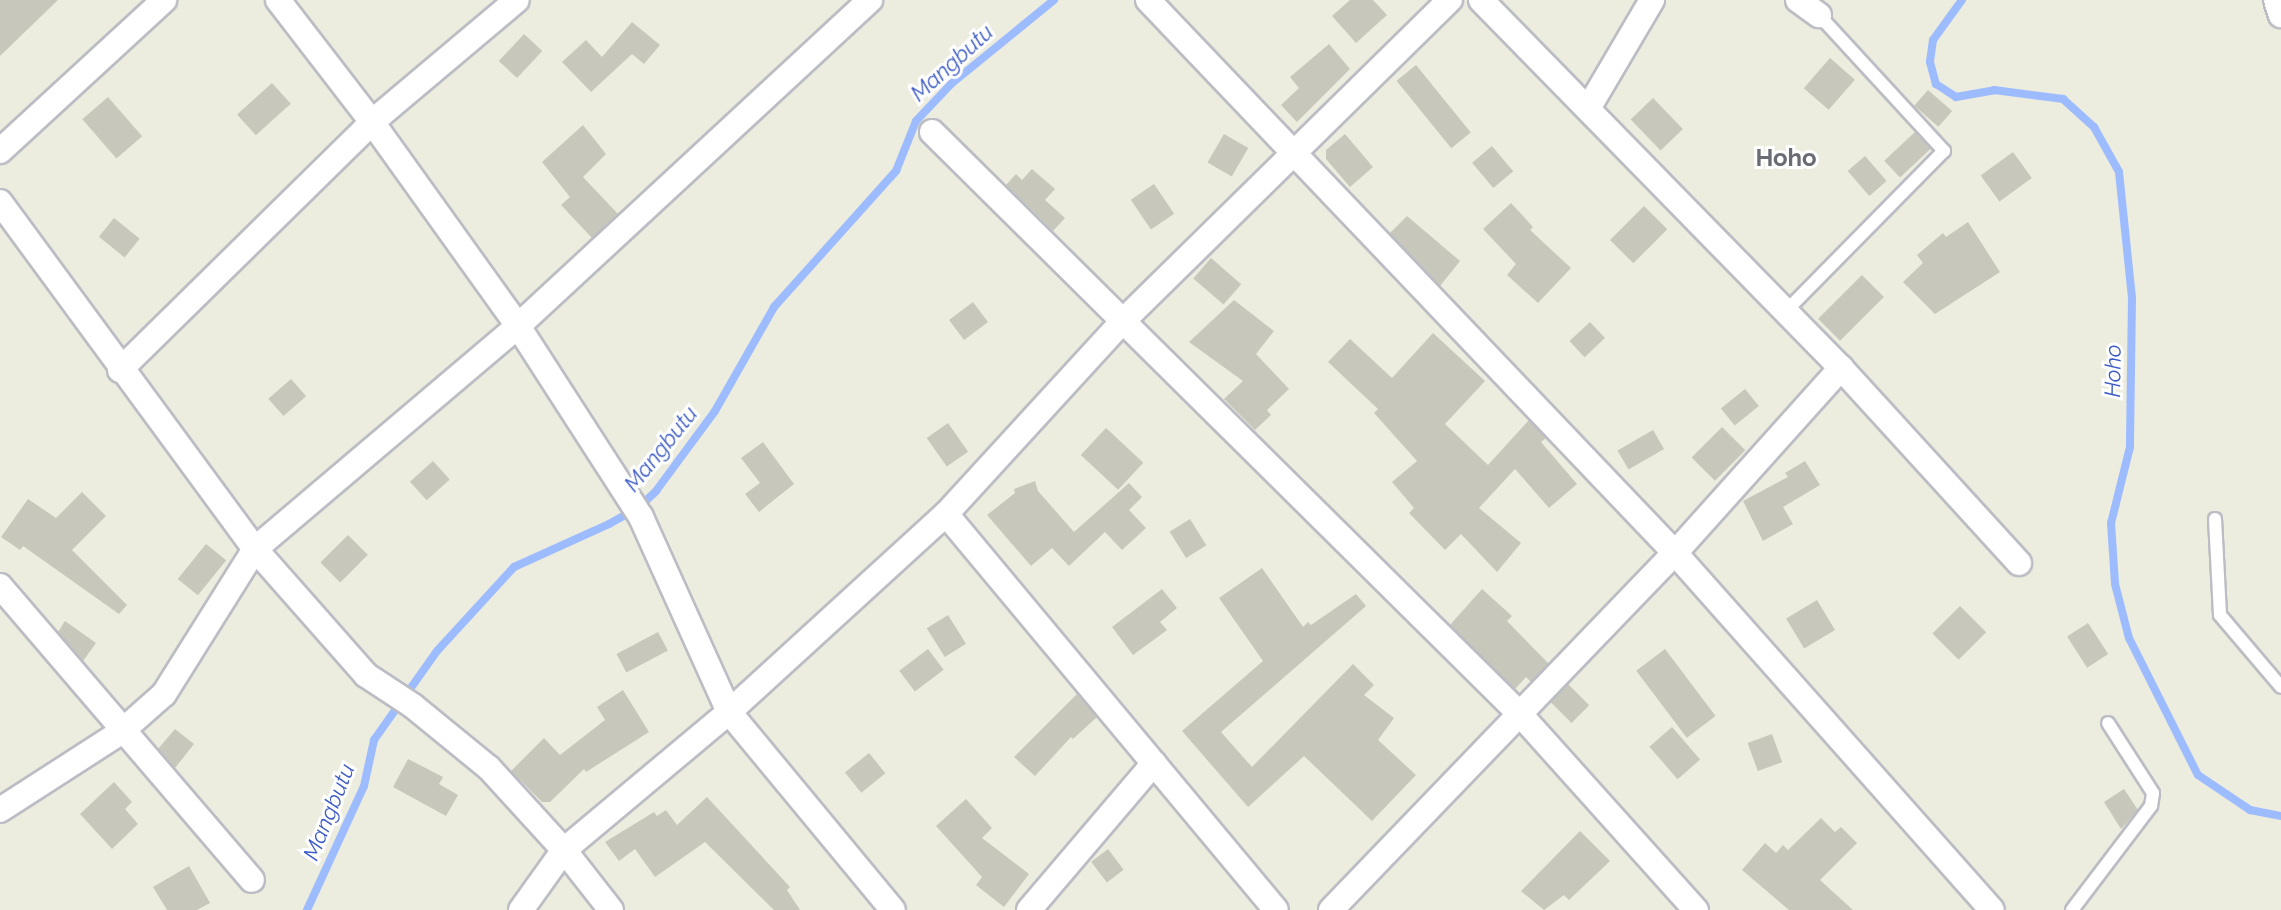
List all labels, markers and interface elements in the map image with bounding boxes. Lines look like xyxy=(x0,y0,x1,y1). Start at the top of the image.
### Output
water label: Mangbutu xyxy=(905,19,999,107)
district label: Hoho xyxy=(1755,144,1817,172)
water label: Hoho xyxy=(2099,344,2127,398)
water label: Mangbutu xyxy=(619,401,703,497)
water label: Mangbutu xyxy=(298,760,360,864)

